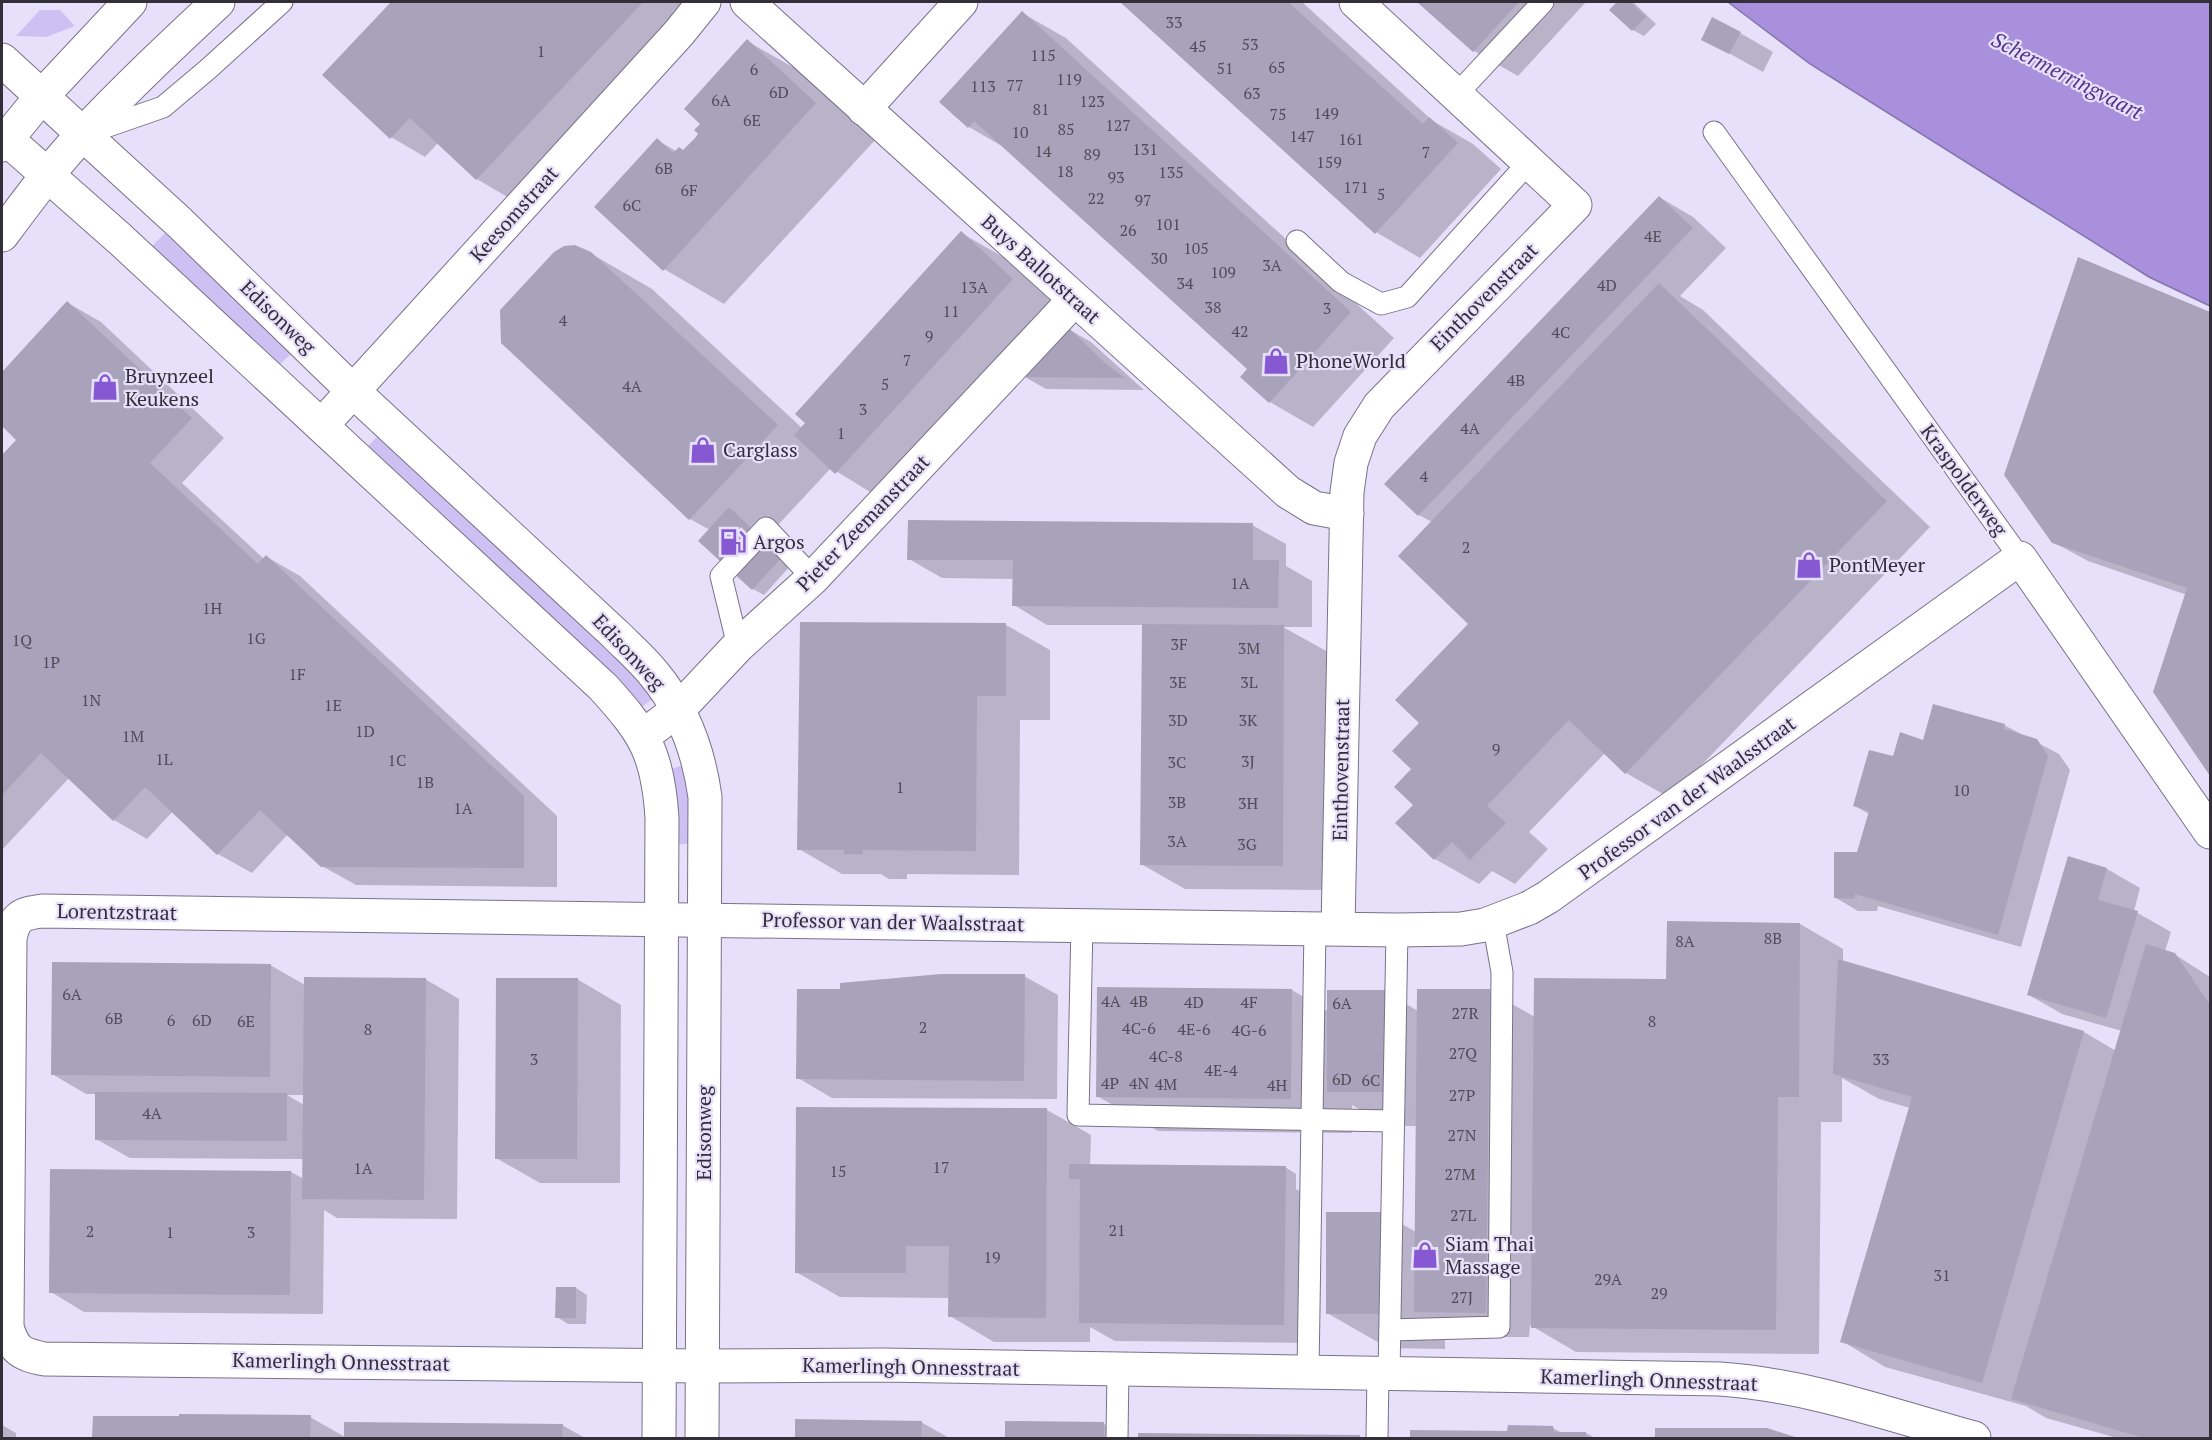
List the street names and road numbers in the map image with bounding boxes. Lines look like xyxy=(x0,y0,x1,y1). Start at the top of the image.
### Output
street label: Keesomstraat xyxy=(463,159,564,267)
street label: Buys Ballotstraat xyxy=(976,208,1107,330)
street label: Einthovenstraat xyxy=(1424,236,1544,357)
street label: Edisonweg xyxy=(235,274,322,360)
street label: Kraspolderweg xyxy=(1915,418,2014,541)
street label: Pieter Zeemanstraat xyxy=(790,448,935,597)
street label: Edisonweg xyxy=(587,608,672,696)
street label: Einthovenstraat xyxy=(1326,698,1355,841)
street label: Professor van der Waalsstraat xyxy=(1573,709,1801,886)
street label: Lorentzstraat xyxy=(57,897,178,926)
street label: Professor van der Waalsstraat xyxy=(762,906,1025,937)
street label: Edisonweg xyxy=(690,1085,717,1181)
street label: Kamerlingh Onnesstraat xyxy=(232,1346,451,1377)
street label: Kamerlingh Onnesstraat xyxy=(802,1351,1021,1382)
street label: Kamerlingh Onnesstraat xyxy=(1540,1362,1759,1397)

